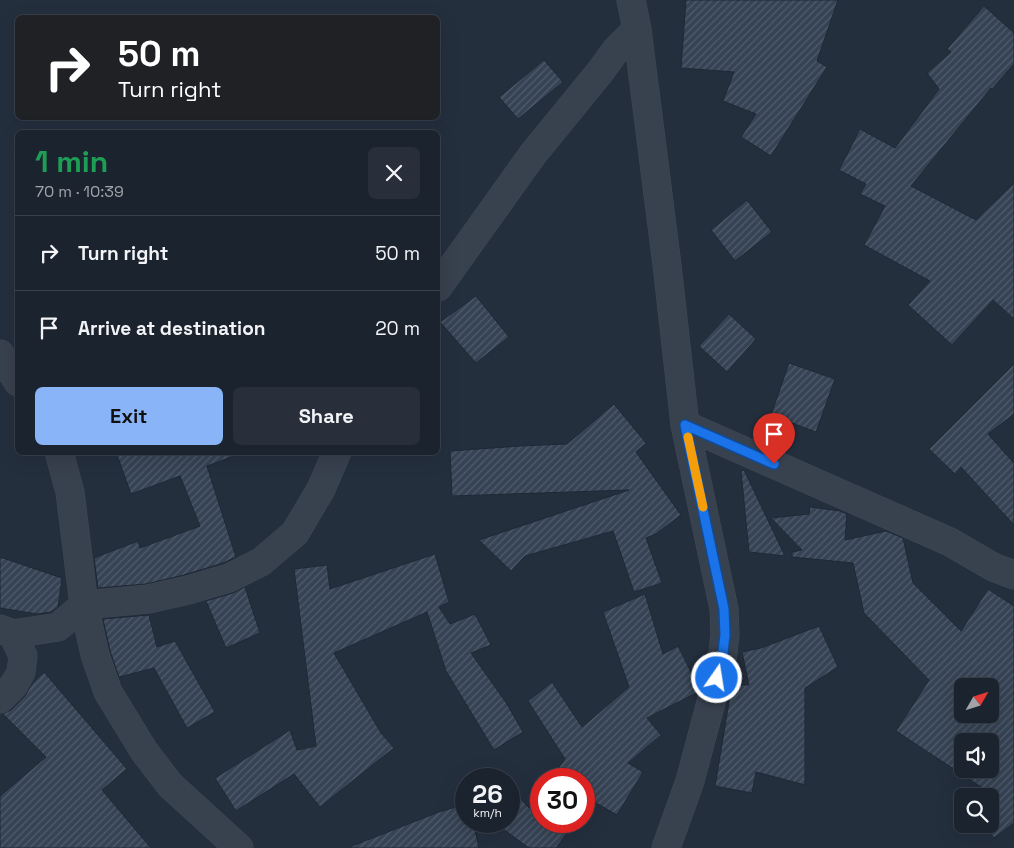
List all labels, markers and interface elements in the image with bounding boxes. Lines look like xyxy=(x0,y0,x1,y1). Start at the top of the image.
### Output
text: 50 m xyxy=(118,32,200,76)
icon: right xyxy=(35,35,100,100)
text: Turn right xyxy=(118,75,221,103)
text: 1 min xyxy=(35,142,108,181)
button: close xyxy=(368,147,420,199)
text: 70 m · 10:39 xyxy=(35,181,124,202)
icon: right xyxy=(35,239,63,267)
text: Turn right xyxy=(78,241,168,266)
text: 50 m xyxy=(375,241,420,266)
icon: arrive xyxy=(35,314,63,342)
text: Arrive at destination xyxy=(78,316,266,341)
text: 20 m xyxy=(375,316,420,341)
button: Exit xyxy=(35,387,223,445)
button: Share xyxy=(233,387,420,445)
pin xyxy=(753,413,795,464)
icon: arrive xyxy=(760,420,788,448)
position arrow xyxy=(690,651,742,703)
north arrow xyxy=(954,678,999,722)
map controls xyxy=(954,678,999,833)
button: sound xyxy=(954,733,999,778)
speed limit sign: 30 xyxy=(530,768,595,833)
text: 26 xyxy=(472,778,503,810)
button: search xyxy=(954,788,999,833)
text: km/h xyxy=(473,805,502,821)

